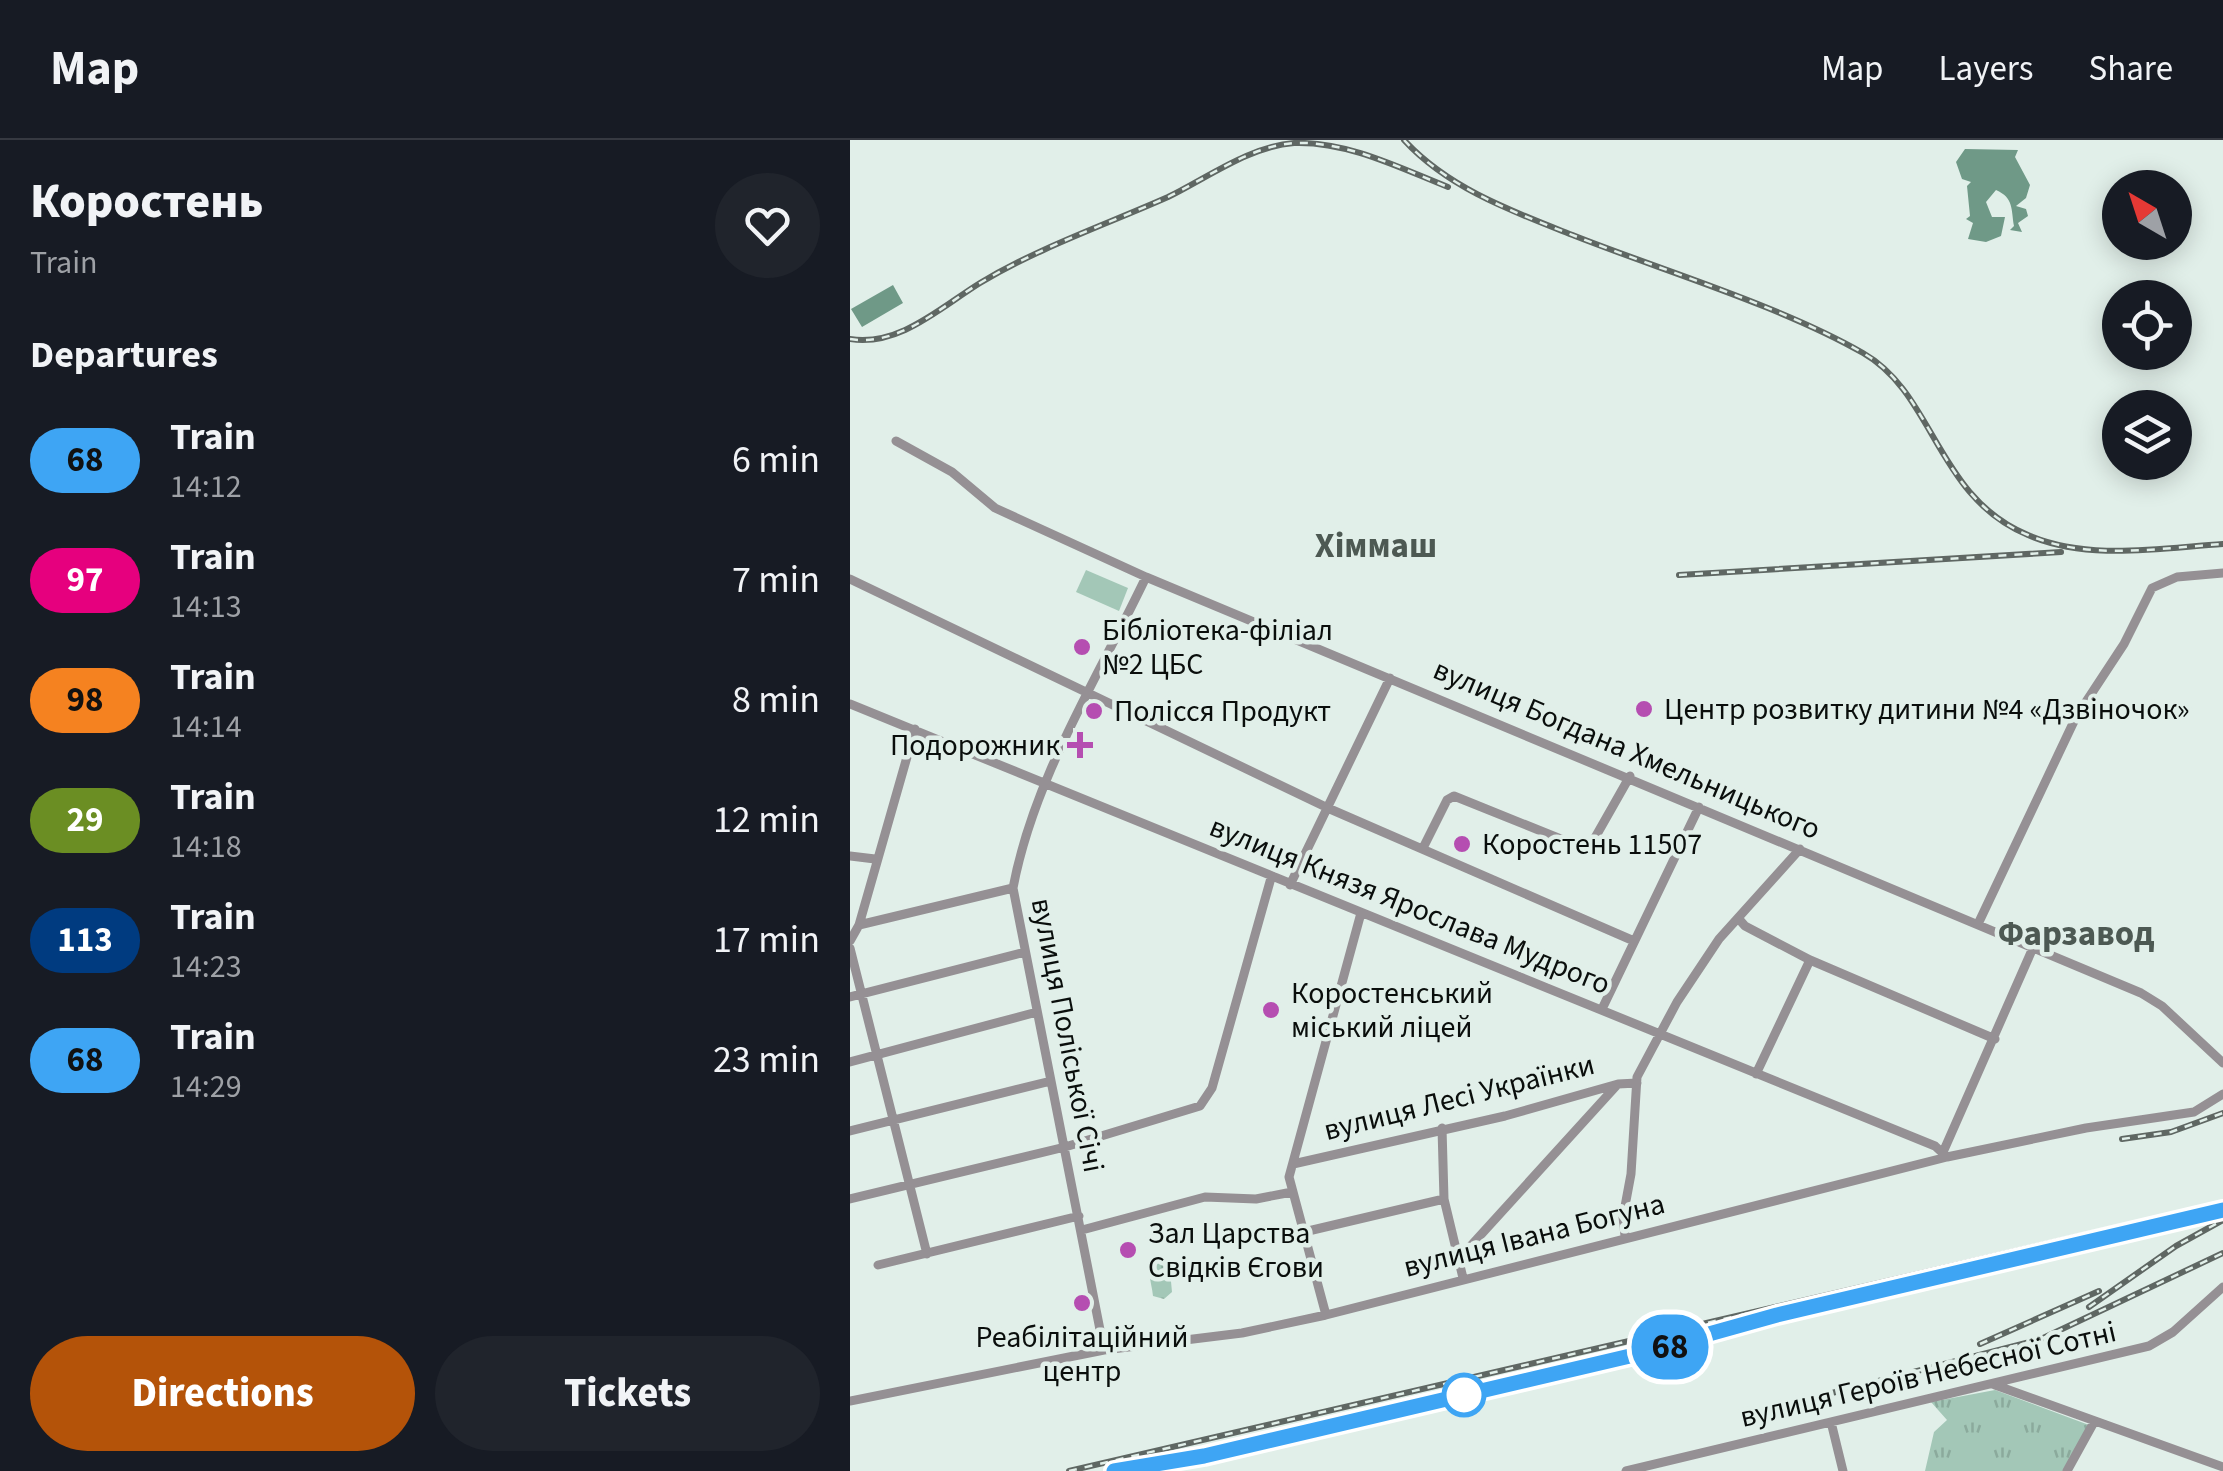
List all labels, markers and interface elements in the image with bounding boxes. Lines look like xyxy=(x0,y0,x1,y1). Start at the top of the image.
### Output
text: Map xyxy=(50,35,139,103)
text: Map xyxy=(1821,44,1884,94)
text: Layers xyxy=(1939,44,2033,94)
text: Share xyxy=(2088,44,2173,94)
text: Коростень xyxy=(30,168,263,236)
north arrow xyxy=(2102,170,2192,260)
map controls xyxy=(2102,170,2192,480)
button: heart xyxy=(715,173,820,278)
text: Train xyxy=(30,240,98,286)
button: locate xyxy=(2102,280,2192,370)
text: Departures xyxy=(30,328,218,382)
button: layers xyxy=(2102,390,2192,480)
text: Train xyxy=(170,410,256,464)
text: 6 min xyxy=(732,433,820,487)
text: 68 xyxy=(67,435,103,485)
text: 14:12 xyxy=(170,464,242,510)
district label: Хіммаш xyxy=(1315,521,1437,571)
text: Train xyxy=(170,530,256,584)
text: 7 min xyxy=(732,553,820,607)
text: 97 xyxy=(67,555,103,605)
text: 14:13 xyxy=(170,584,242,630)
place label: Бібліотека-філіал №2 ЦБС xyxy=(1102,609,1333,686)
marker: Бібліотека-філіал №2 ЦБС xyxy=(1071,636,1093,658)
street label: вулиця Богдана Хмельницького xyxy=(1427,648,1827,851)
text: Train xyxy=(170,650,256,704)
text: 8 min xyxy=(732,673,820,727)
text: 98 xyxy=(67,675,103,725)
place label: Центр розвитку дитини №4 «Дзвіночок» xyxy=(1664,688,2190,731)
place label: Полісся Продукт xyxy=(1114,690,1331,733)
marker: Центр розвитку дитини №4 «Дзвіночок» xyxy=(1633,698,1655,720)
marker: Полісся Продукт xyxy=(1083,700,1105,722)
text: 14:14 xyxy=(170,704,242,750)
place label: Подорожник xyxy=(890,724,1060,767)
marker: Подорожник xyxy=(1069,734,1091,756)
text: Train xyxy=(170,770,256,824)
text: 12 min xyxy=(713,793,820,847)
text: 29 xyxy=(67,795,103,845)
street label: вулиця Князя Ярослава Мудрого xyxy=(1203,805,1617,1006)
place label: Коростень 11507 xyxy=(1482,823,1702,866)
text: 14:18 xyxy=(170,824,242,870)
marker: Коростень 11507 xyxy=(1451,833,1473,855)
text: Train xyxy=(170,890,256,944)
street label: вулиця Поліської Січі xyxy=(1020,894,1115,1176)
district label: Фарзавод xyxy=(1997,909,2155,959)
text: 17 min xyxy=(713,913,820,967)
text: 113 xyxy=(57,915,113,965)
text: 14:23 xyxy=(170,944,242,990)
place label: Коростенський міський ліцей xyxy=(1291,972,1493,1049)
marker: Коростенський міський ліцей xyxy=(1260,999,1282,1021)
text: Train xyxy=(170,1010,256,1064)
text: 23 min xyxy=(713,1033,820,1087)
text: 68 xyxy=(67,1035,103,1085)
street label: вулиця Лесі Українки xyxy=(1319,1043,1599,1152)
text: 14:29 xyxy=(170,1064,242,1110)
street label: вулиця Івана Богуна xyxy=(1399,1182,1669,1289)
place label: Зал Царства Свідків Єгови xyxy=(1148,1212,1324,1289)
marker: Зал Царства Свідків Єгови xyxy=(1117,1239,1139,1261)
marker: Реабілітаційний центр xyxy=(1071,1292,1093,1314)
street label: вулиця Героїв Небесної Сотні xyxy=(1736,1310,2120,1439)
line badge: 68 xyxy=(1625,1314,1715,1380)
place label: Реабілітаційний центр xyxy=(976,1316,1188,1393)
text: 68 xyxy=(1652,1322,1688,1372)
button: Directions xyxy=(30,1336,415,1451)
button: Tickets xyxy=(435,1336,820,1451)
unlabelled marker xyxy=(1443,1374,1485,1416)

